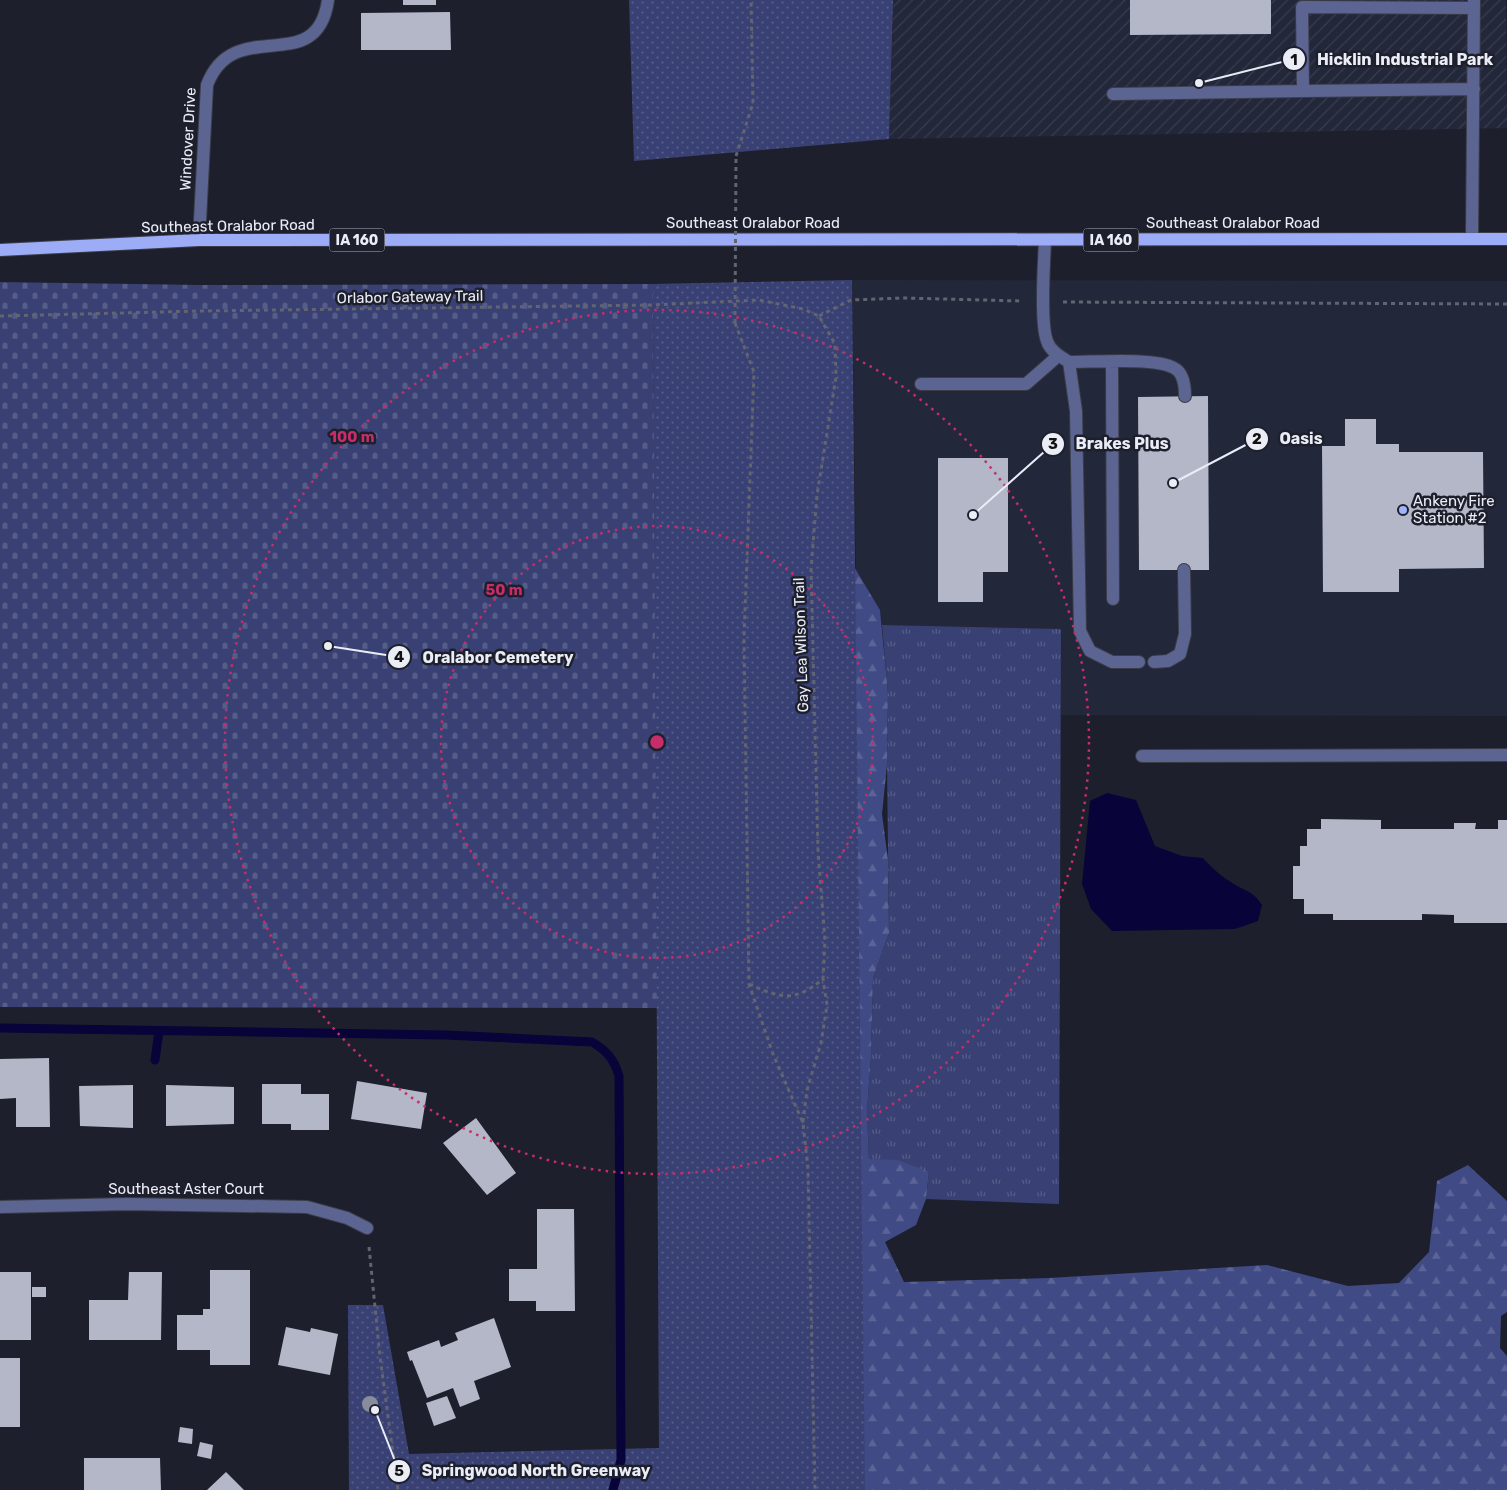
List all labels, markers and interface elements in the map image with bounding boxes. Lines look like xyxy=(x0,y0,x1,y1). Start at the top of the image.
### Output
callout: Hicklin Industrial Park xyxy=(1282,44,1503,75)
text: Hicklin Industrial Park xyxy=(1317,50,1494,69)
text: 1 xyxy=(1290,51,1298,69)
street label: Windover Drive xyxy=(176,87,200,191)
street label: Southeast Oralabor Road xyxy=(666,214,840,232)
street label: Southeast Oralabor Road xyxy=(1146,214,1320,232)
street label: Southeast Oralabor Road xyxy=(141,215,315,237)
road number: IA 160 xyxy=(330,228,384,252)
road number: IA 160 xyxy=(1084,228,1138,252)
street label: Orlabor Gateway Trail xyxy=(337,287,483,307)
callout: Oasis xyxy=(1244,423,1332,454)
text: 100 m xyxy=(330,428,374,446)
callout: Brakes Plus xyxy=(1041,428,1179,459)
text: Oasis xyxy=(1279,429,1323,448)
text: 2 xyxy=(1252,430,1262,448)
text: Brakes Plus xyxy=(1075,434,1169,453)
text: 3 xyxy=(1048,435,1058,453)
place label: Ankeny Fire Station #2 xyxy=(1413,492,1495,527)
marker: Ankeny Fire Station #2 xyxy=(1397,504,1409,516)
street label: Gay Lea Wilson Trail xyxy=(790,577,812,713)
text: 50 m xyxy=(486,581,522,599)
callout: Oralabor Cemetery xyxy=(387,642,583,673)
text: 4 xyxy=(394,648,404,666)
text: Oralabor Cemetery xyxy=(423,648,574,667)
centre of rings xyxy=(648,733,666,751)
street label: Southeast Aster Court xyxy=(108,1180,264,1198)
callout: Springwood North Greenway xyxy=(386,1455,660,1486)
text: Springwood North Greenway xyxy=(422,1461,651,1480)
text: 5 xyxy=(394,1462,404,1480)

